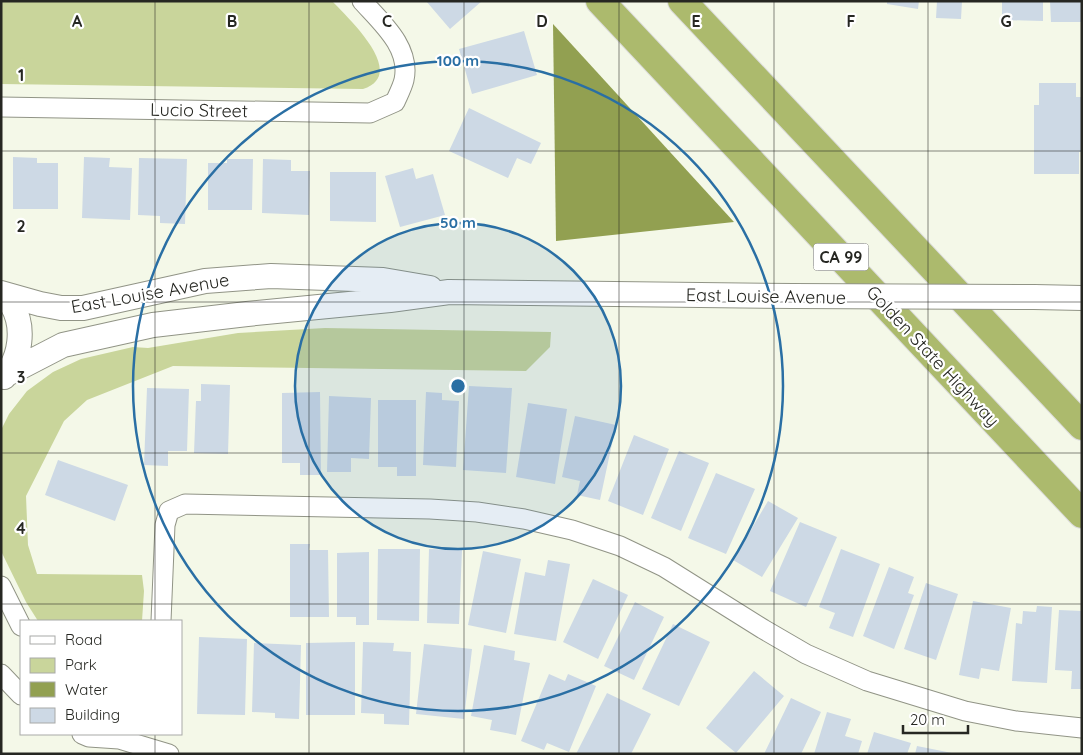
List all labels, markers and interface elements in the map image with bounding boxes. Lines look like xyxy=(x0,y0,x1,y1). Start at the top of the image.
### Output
text: A xyxy=(72,11,83,31)
text: B xyxy=(227,11,237,31)
text: C xyxy=(382,11,392,31)
text: D xyxy=(536,11,548,31)
text: E xyxy=(691,11,701,31)
text: F xyxy=(847,11,856,31)
text: G xyxy=(1000,11,1012,31)
text: 100 m xyxy=(437,51,479,70)
text: 1 xyxy=(18,65,24,85)
street label: Lucio Street xyxy=(150,98,248,122)
text: 50 m xyxy=(440,213,476,232)
text: 2 xyxy=(16,216,26,236)
road number: CA 99 xyxy=(814,243,868,270)
street label: East Louise Avenue xyxy=(69,268,231,318)
street label: Golden State Highway xyxy=(862,281,1004,431)
street label: East Louise Avenue xyxy=(686,283,846,309)
text: 3 xyxy=(17,367,25,387)
centre of rings xyxy=(449,377,467,395)
text: 4 xyxy=(16,518,26,538)
legend xyxy=(20,620,182,735)
text: Road xyxy=(65,630,102,649)
text: Park xyxy=(65,655,97,674)
text: Water xyxy=(65,680,108,699)
scale bar xyxy=(903,702,968,734)
text: Building xyxy=(65,705,120,724)
text: 20 m xyxy=(910,710,945,729)

